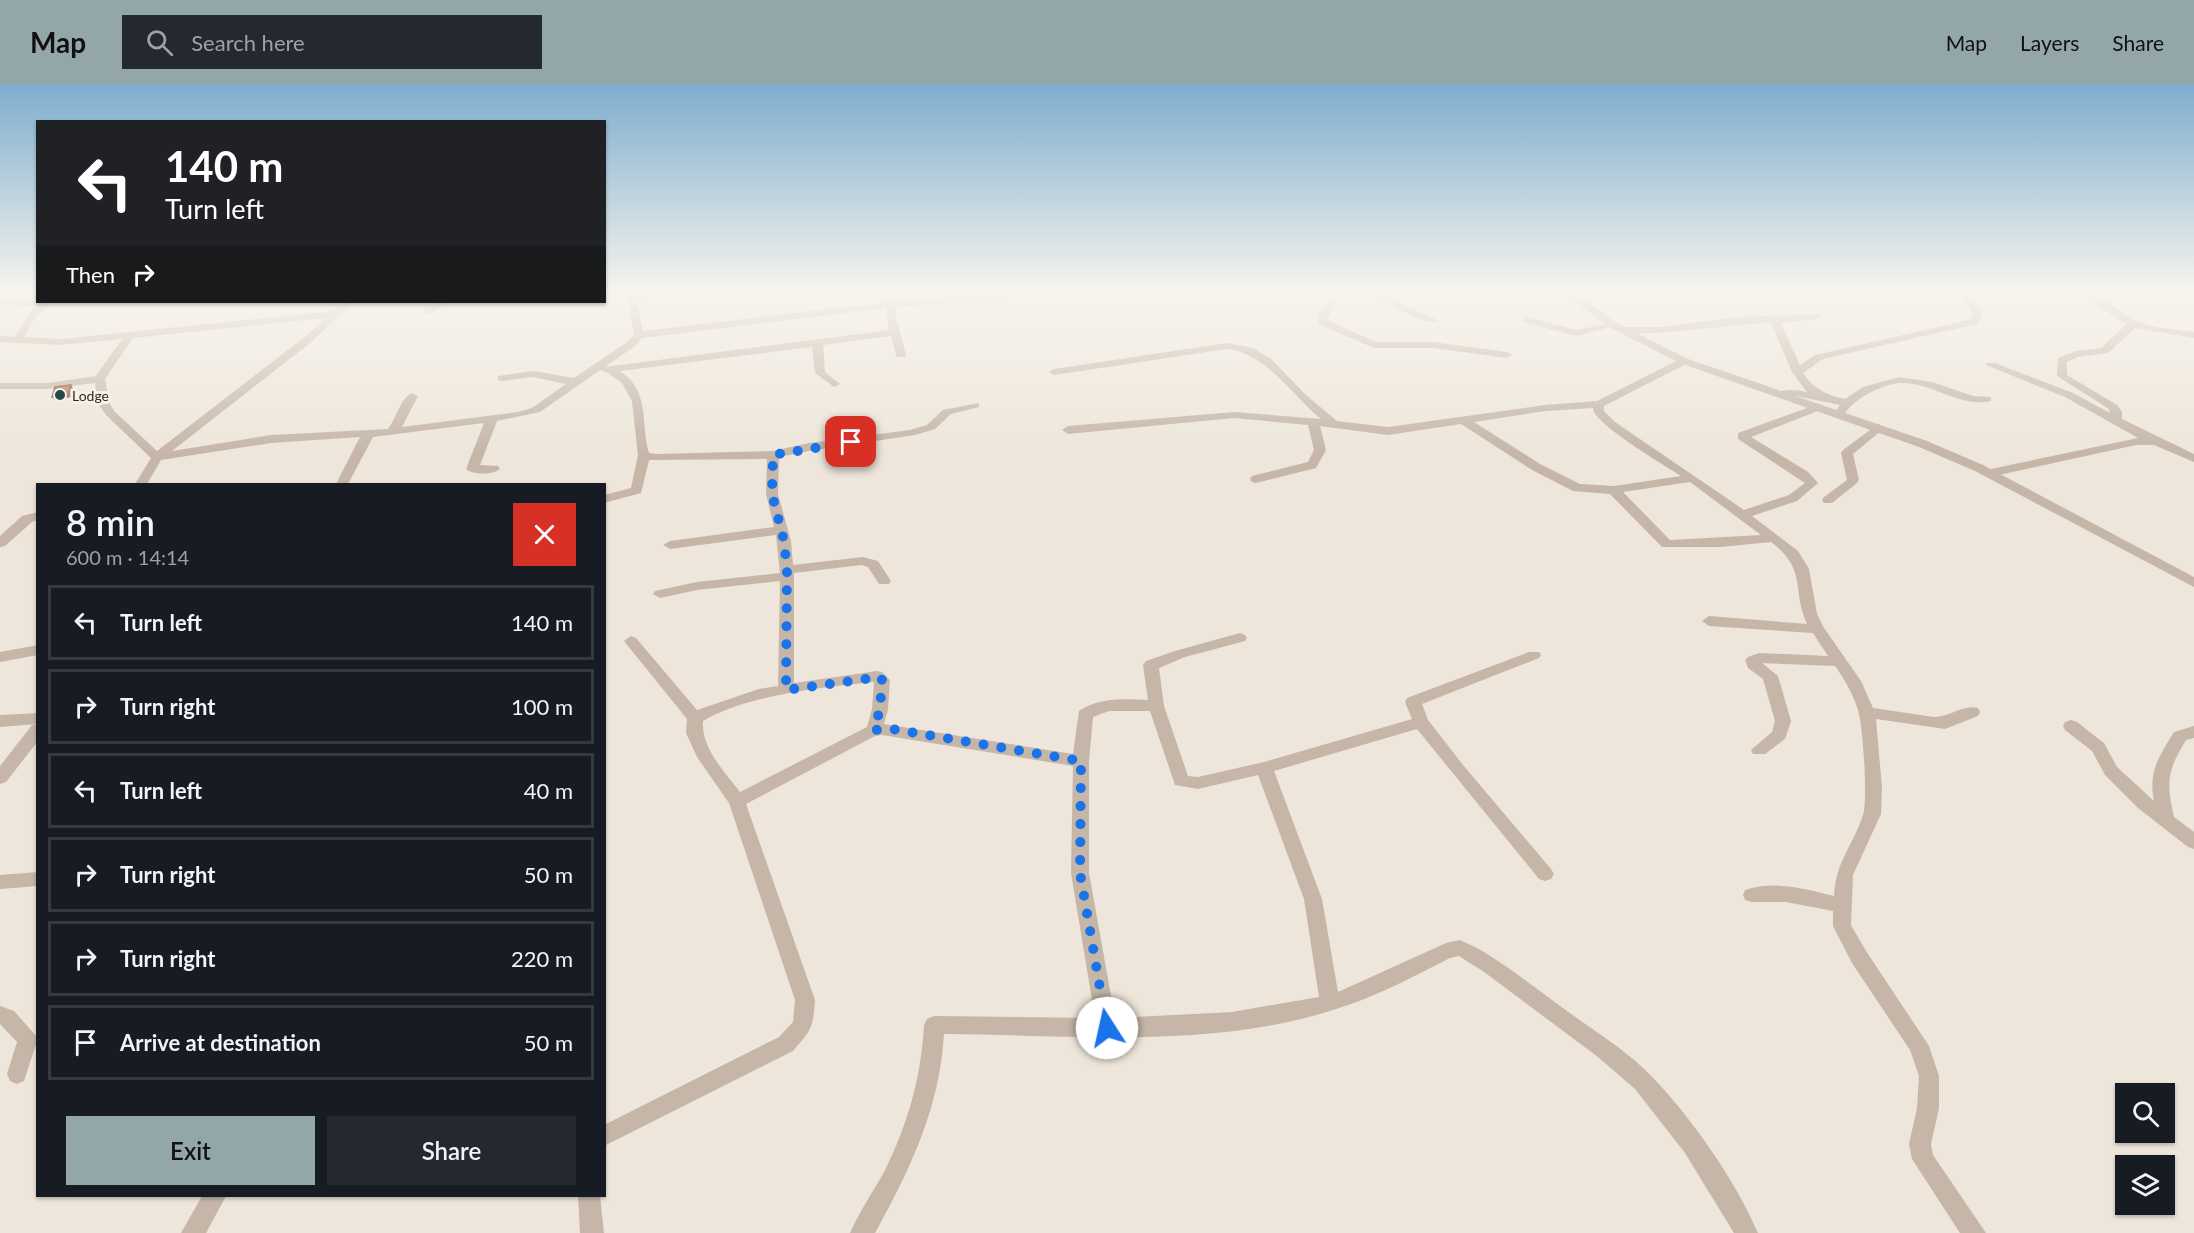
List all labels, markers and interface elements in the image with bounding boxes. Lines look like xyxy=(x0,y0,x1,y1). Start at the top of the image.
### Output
search box xyxy=(122,15,542,69)
text: Map xyxy=(30,25,86,59)
icon: search xyxy=(143,26,176,59)
text: Search here xyxy=(191,29,305,56)
text: Map xyxy=(1946,30,1987,55)
text: Layers xyxy=(2020,30,2079,55)
text: Share xyxy=(2112,30,2164,55)
text: 140 m xyxy=(165,141,283,191)
icon: left xyxy=(66,144,144,222)
text: Turn left xyxy=(165,192,264,225)
icon: right xyxy=(127,258,160,291)
text: Then xyxy=(66,261,115,288)
place label: Lodge xyxy=(72,387,109,404)
marker: Lodge xyxy=(53,388,67,402)
pin xyxy=(825,416,876,467)
icon: arrive xyxy=(834,425,867,458)
text: 8 min xyxy=(66,500,155,544)
button: close xyxy=(513,503,576,566)
text: 600 m · 14:14 xyxy=(66,545,189,569)
icon: left xyxy=(69,606,102,639)
text: Turn left xyxy=(120,609,202,636)
text: 140 m xyxy=(511,609,573,636)
icon: right xyxy=(69,690,102,723)
text: Turn right xyxy=(120,693,215,720)
text: 100 m xyxy=(511,693,573,720)
icon: left xyxy=(69,774,102,807)
text: Turn left xyxy=(120,777,202,804)
text: 40 m xyxy=(524,777,573,804)
icon: right xyxy=(69,858,102,891)
text: Turn right xyxy=(120,861,215,888)
text: 50 m xyxy=(524,861,573,888)
icon: right xyxy=(69,942,102,975)
text: Turn right xyxy=(120,945,215,972)
text: 220 m xyxy=(511,945,573,972)
position arrow xyxy=(1075,996,1139,1060)
icon: arrive xyxy=(69,1026,102,1059)
text: Arrive at destination xyxy=(120,1029,321,1056)
text: 50 m xyxy=(524,1029,573,1056)
map controls xyxy=(2115,1083,2175,1215)
button: search xyxy=(2115,1083,2175,1143)
button: Exit xyxy=(66,1116,315,1185)
button: Share xyxy=(327,1116,576,1185)
button: layers xyxy=(2115,1155,2175,1215)

